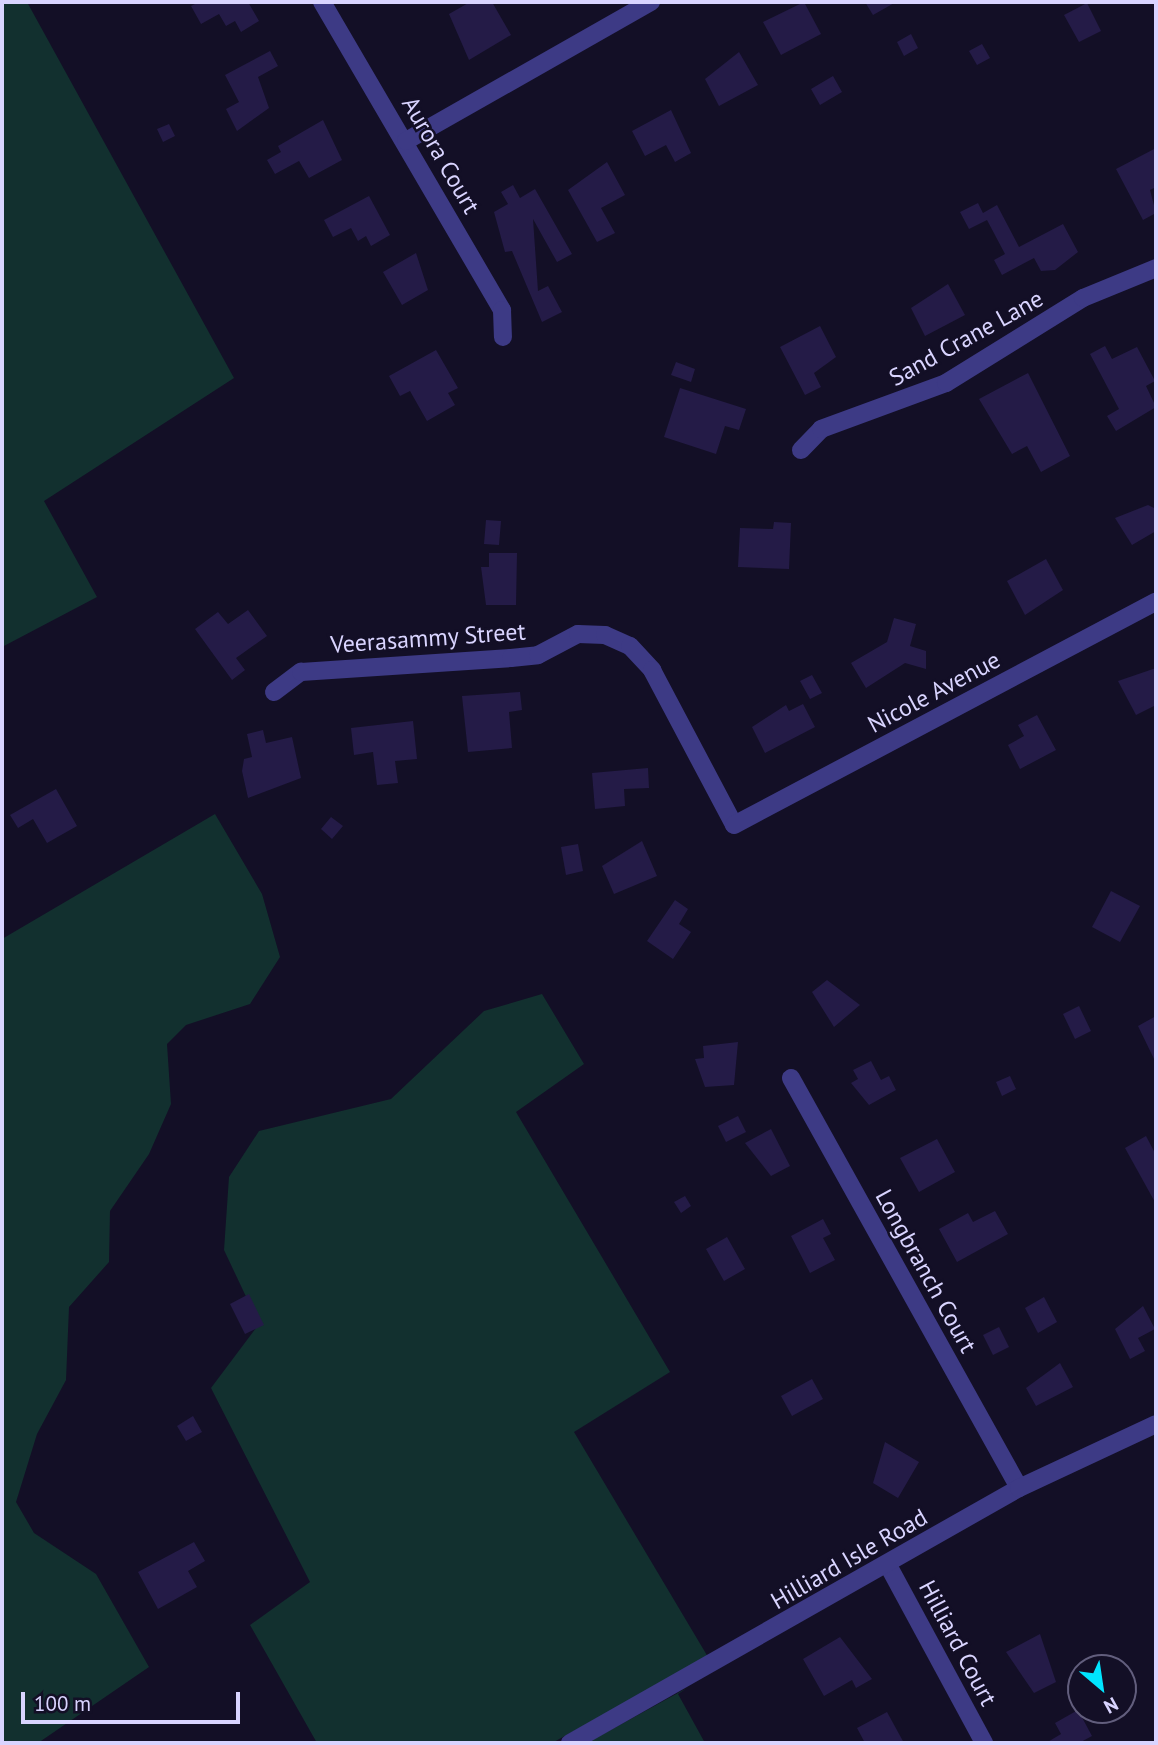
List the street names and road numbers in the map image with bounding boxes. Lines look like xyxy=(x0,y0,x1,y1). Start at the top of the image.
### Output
street label: Aurora Court xyxy=(396,91,486,219)
street label: Sand Crane Lane xyxy=(884,284,1048,392)
street label: Veerasammy Street xyxy=(329,617,527,659)
street label: Nicole Avenue xyxy=(863,645,1005,739)
street label: Longbranch Court xyxy=(869,1184,983,1358)
street label: Hilliard Isle Road xyxy=(766,1503,932,1615)
street label: Hilliard Court xyxy=(913,1575,1003,1711)

